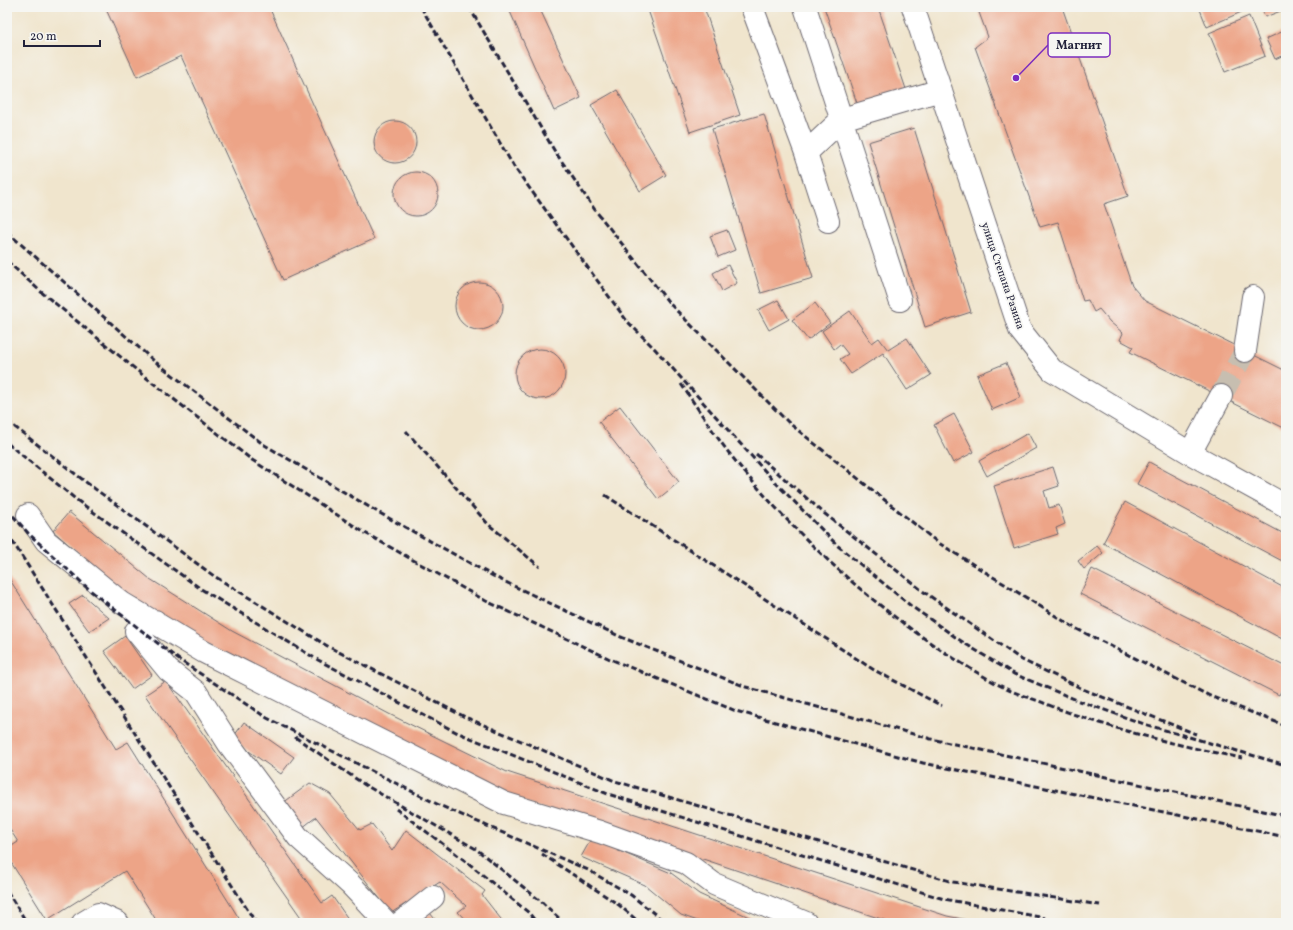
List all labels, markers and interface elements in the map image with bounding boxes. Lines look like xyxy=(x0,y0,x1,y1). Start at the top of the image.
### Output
scale bar xyxy=(24,22,100,48)
text: 20 m xyxy=(30,29,57,45)
callout: Магнит xyxy=(1048,33,1110,57)
text: Магнит xyxy=(1056,38,1102,54)
street label: улица Степана Разина xyxy=(977,221,1028,332)

